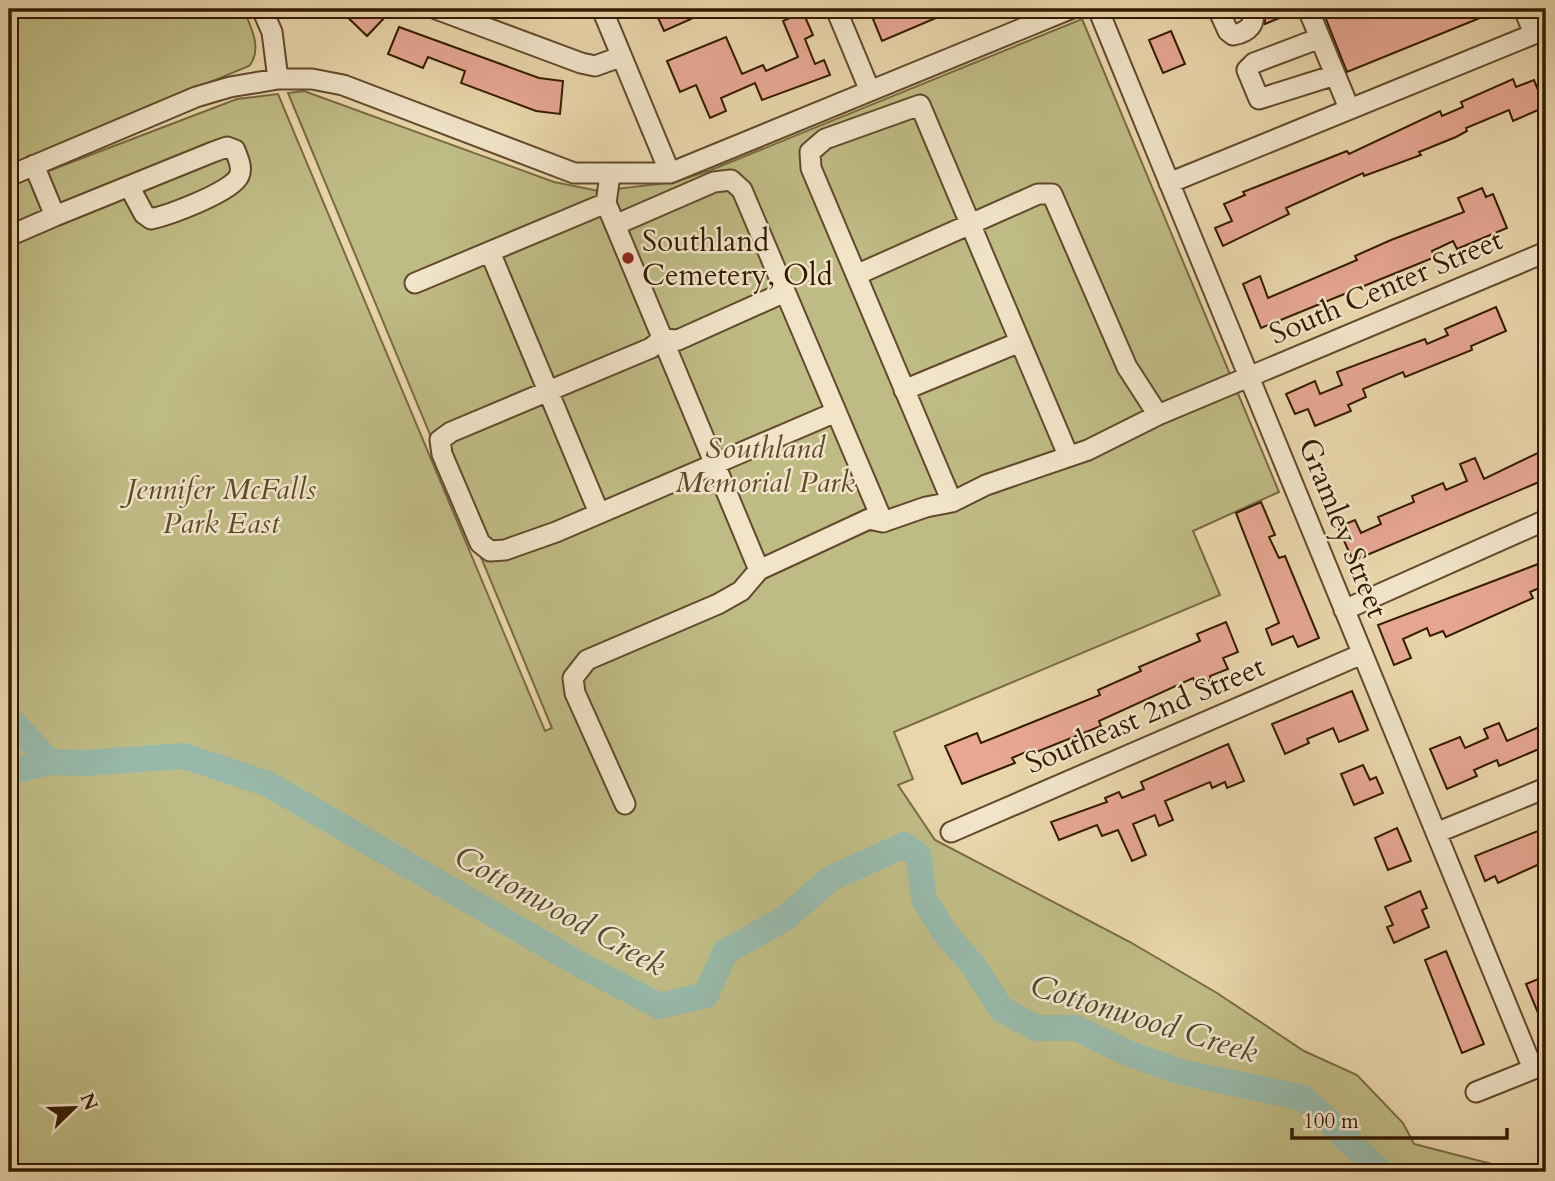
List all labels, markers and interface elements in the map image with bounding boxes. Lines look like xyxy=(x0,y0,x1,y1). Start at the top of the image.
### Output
street label: South Center Street xyxy=(1263,219,1509,355)
place label: Southland Cemetery, Old xyxy=(642,221,833,296)
marker: Southland Cemetery, Old xyxy=(620,250,636,266)
park label: Southland Memorial Park xyxy=(675,428,855,503)
street label: Gramley Street xyxy=(1288,432,1398,624)
park label: Jennifer McFalls Park East xyxy=(119,469,316,544)
street label: Southeast 2nd Street xyxy=(1019,646,1272,784)
water label: Cottonwood Creek xyxy=(446,835,674,987)
water label: Cottonwood Creek xyxy=(1025,964,1263,1074)
north arrow xyxy=(38,1072,108,1142)
text: N xyxy=(74,1089,104,1115)
scale bar xyxy=(1292,1097,1508,1141)
text: 100 m xyxy=(1303,1107,1359,1136)

